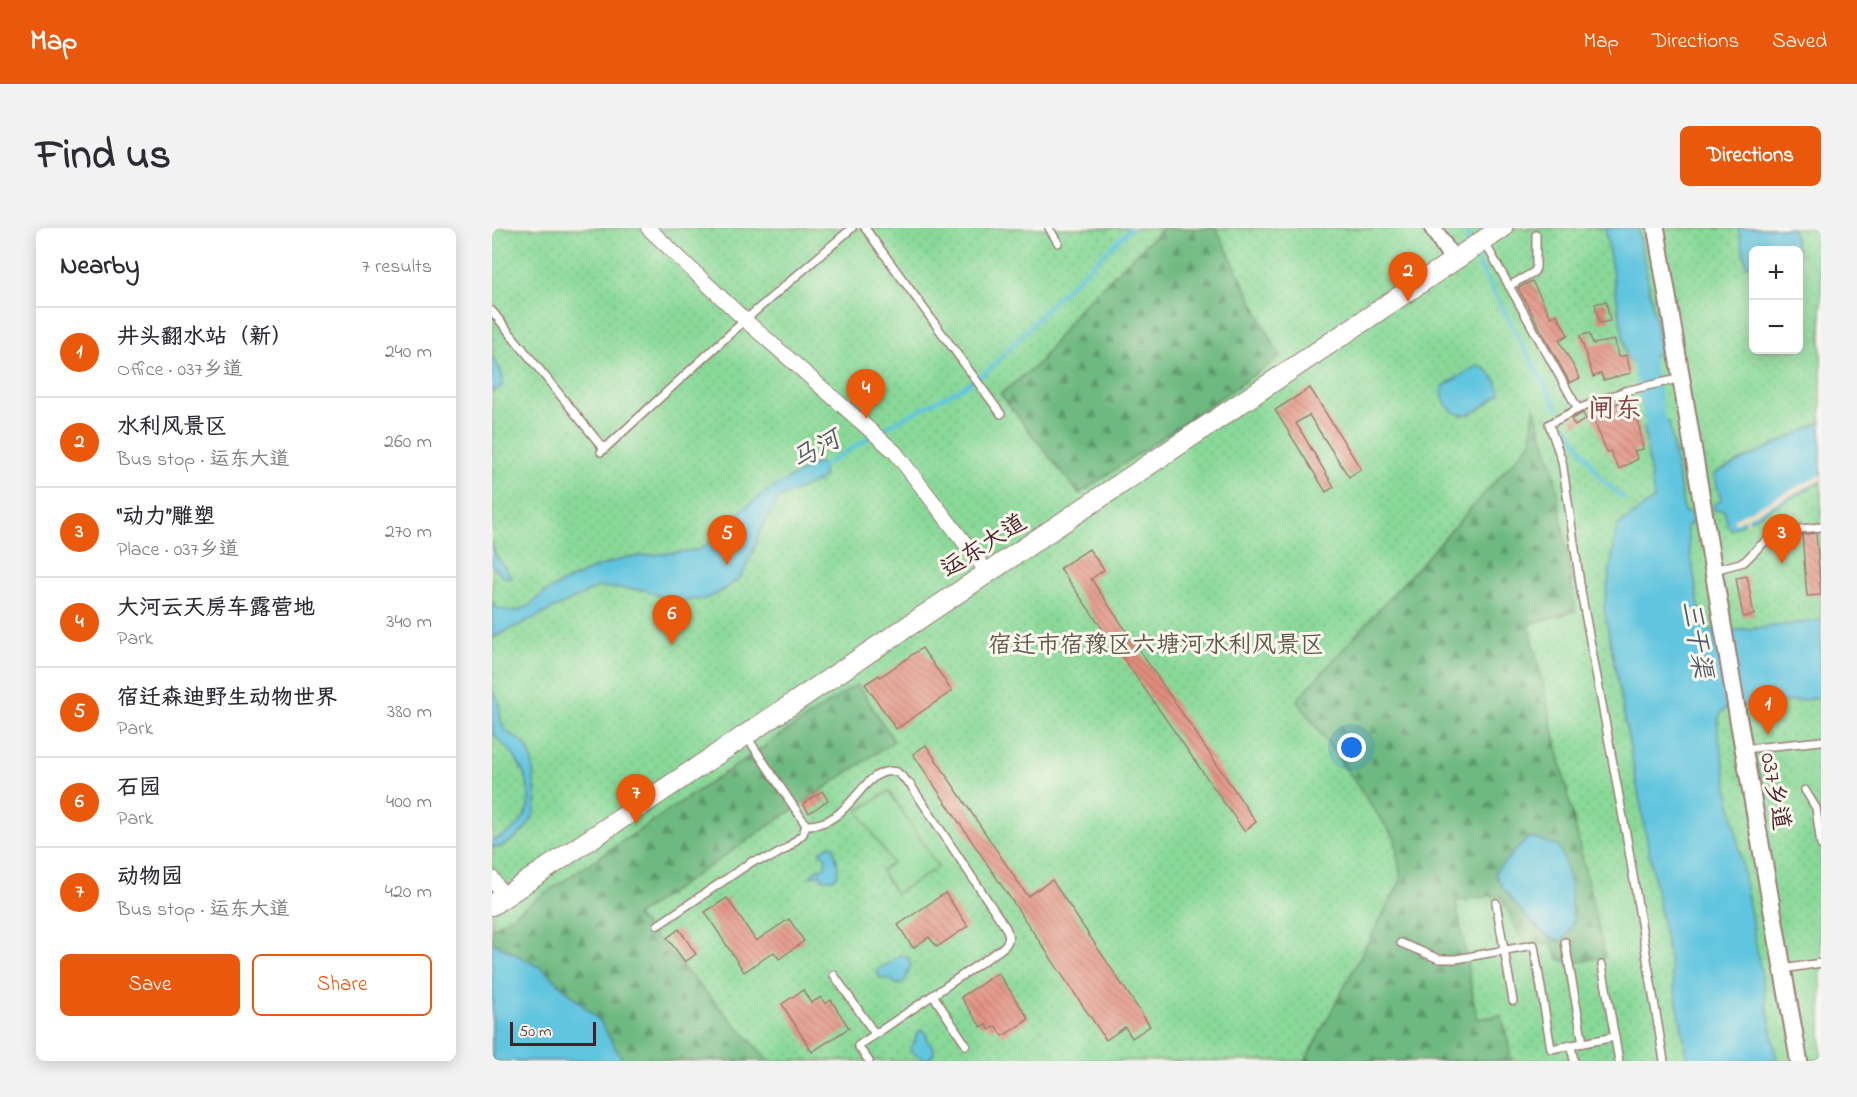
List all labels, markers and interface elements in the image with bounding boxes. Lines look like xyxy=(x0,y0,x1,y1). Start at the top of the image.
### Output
text: Map xyxy=(30,22,77,63)
text: Map xyxy=(1583,27,1619,57)
text: Directions xyxy=(1652,27,1739,57)
text: Saved xyxy=(1772,27,1827,57)
text: Find us xyxy=(36,126,171,187)
button: Directions xyxy=(1680,126,1821,186)
map controls xyxy=(1749,246,1803,354)
button: + xyxy=(1749,246,1803,300)
text: Nearby xyxy=(60,248,139,286)
text: 7 results xyxy=(362,253,432,282)
pin: 2 xyxy=(1388,253,1428,302)
button: − xyxy=(1749,300,1803,354)
text: 井头翻水站（新） xyxy=(117,322,293,354)
text: 1 xyxy=(76,338,83,367)
text: 240 m xyxy=(385,338,432,367)
text: Office · 037乡道 xyxy=(117,356,243,385)
pin: 4 xyxy=(846,370,886,419)
district label: 闸东 xyxy=(1588,391,1642,430)
text: 水利风景区 xyxy=(117,412,227,444)
water label: 马河 xyxy=(784,420,852,481)
text: 2 xyxy=(75,428,84,457)
text: 260 m xyxy=(384,428,432,457)
text: Bus stop · 运东大道 xyxy=(117,446,289,475)
text: “动力”雕塑 xyxy=(117,502,215,534)
street label: 运东大道 xyxy=(935,506,1034,588)
pin: 3 xyxy=(1762,514,1802,564)
pin: 5 xyxy=(708,516,746,565)
text: 3 xyxy=(75,518,84,547)
text: 270 m xyxy=(385,518,432,547)
text: Place · 037乡道 xyxy=(117,536,239,565)
text: 大河云天房车露营地 xyxy=(117,593,315,625)
pin: 6 xyxy=(652,596,692,645)
water label: 三干渠 xyxy=(1670,598,1720,683)
text: 4 xyxy=(75,608,84,637)
text: 340 m xyxy=(386,608,432,637)
text: Park xyxy=(117,625,153,654)
park label: 宿迁市宿豫区六塘河水利风景区 xyxy=(988,629,1324,664)
text: 宿迁森迪野生动物世界 xyxy=(117,683,337,715)
pin: 1 xyxy=(1748,686,1788,735)
text: 5 xyxy=(74,698,85,727)
text: 380 m xyxy=(387,698,432,727)
text: Park xyxy=(117,715,153,744)
your location xyxy=(1337,733,1366,762)
street label: 037乡道 xyxy=(1750,750,1798,833)
text: 石园 xyxy=(117,773,161,805)
pin: 7 xyxy=(616,774,656,824)
text: 6 xyxy=(75,788,84,817)
text: 400 m xyxy=(386,788,432,817)
text: Park xyxy=(117,805,153,834)
text: 动物园 xyxy=(117,862,183,894)
text: 7 xyxy=(75,878,84,907)
text: 420 m xyxy=(385,878,432,907)
text: Bus stop · 运东大道 xyxy=(117,896,289,925)
button: Save xyxy=(60,954,240,1016)
button: Share xyxy=(252,954,432,1016)
scale bar xyxy=(510,1019,596,1046)
text: 50 m xyxy=(519,1020,551,1044)

